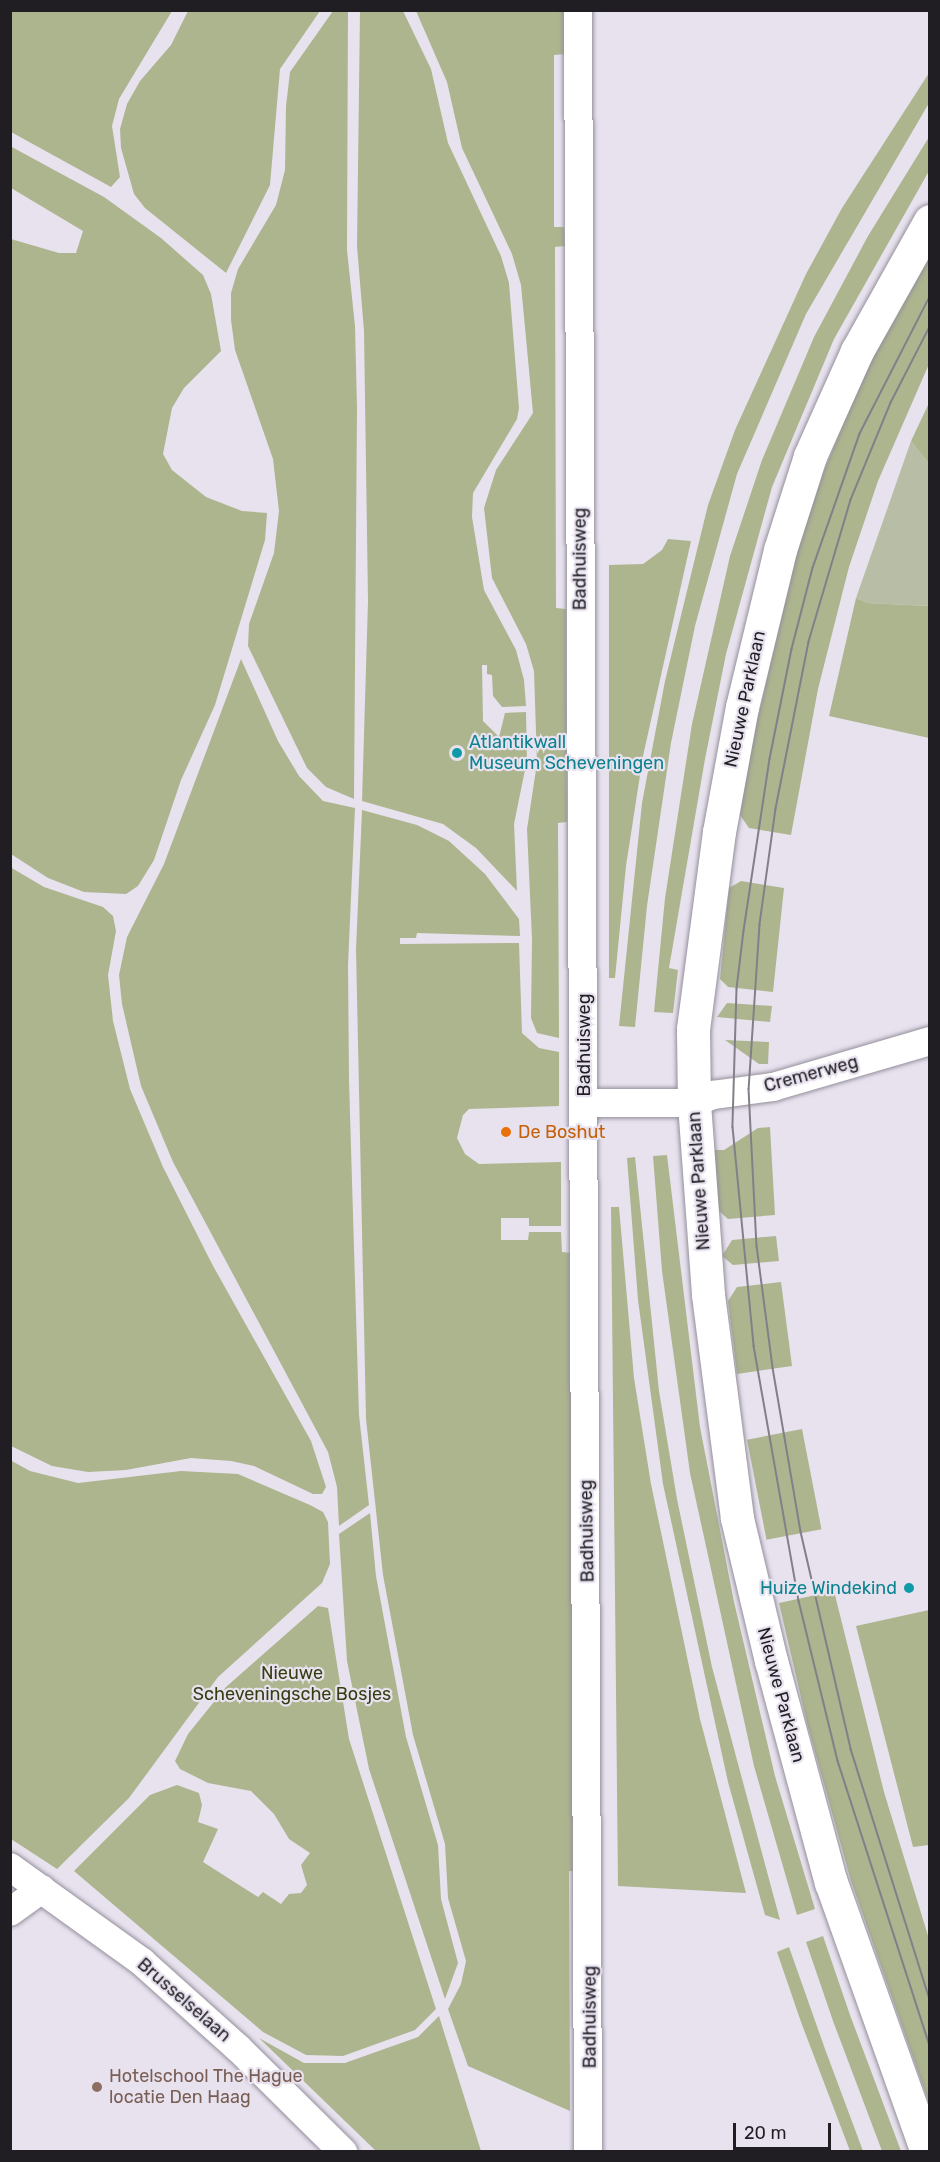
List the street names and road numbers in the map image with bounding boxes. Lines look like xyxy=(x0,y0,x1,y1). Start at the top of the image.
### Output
street label: Badhuisweg xyxy=(569,508,591,610)
street label: Nieuwe Parklaan xyxy=(720,629,770,769)
street label: Badhuisweg xyxy=(573,994,595,1096)
street label: Cremerweg xyxy=(762,1051,860,1097)
street label: Nieuwe Parklaan xyxy=(683,1111,715,1251)
street label: Badhuisweg xyxy=(575,1479,599,1583)
street label: Nieuwe Parklaan xyxy=(753,1625,809,1765)
street label: Brusselselaan xyxy=(133,1953,235,2047)
street label: Badhuisweg xyxy=(579,1966,601,2068)

